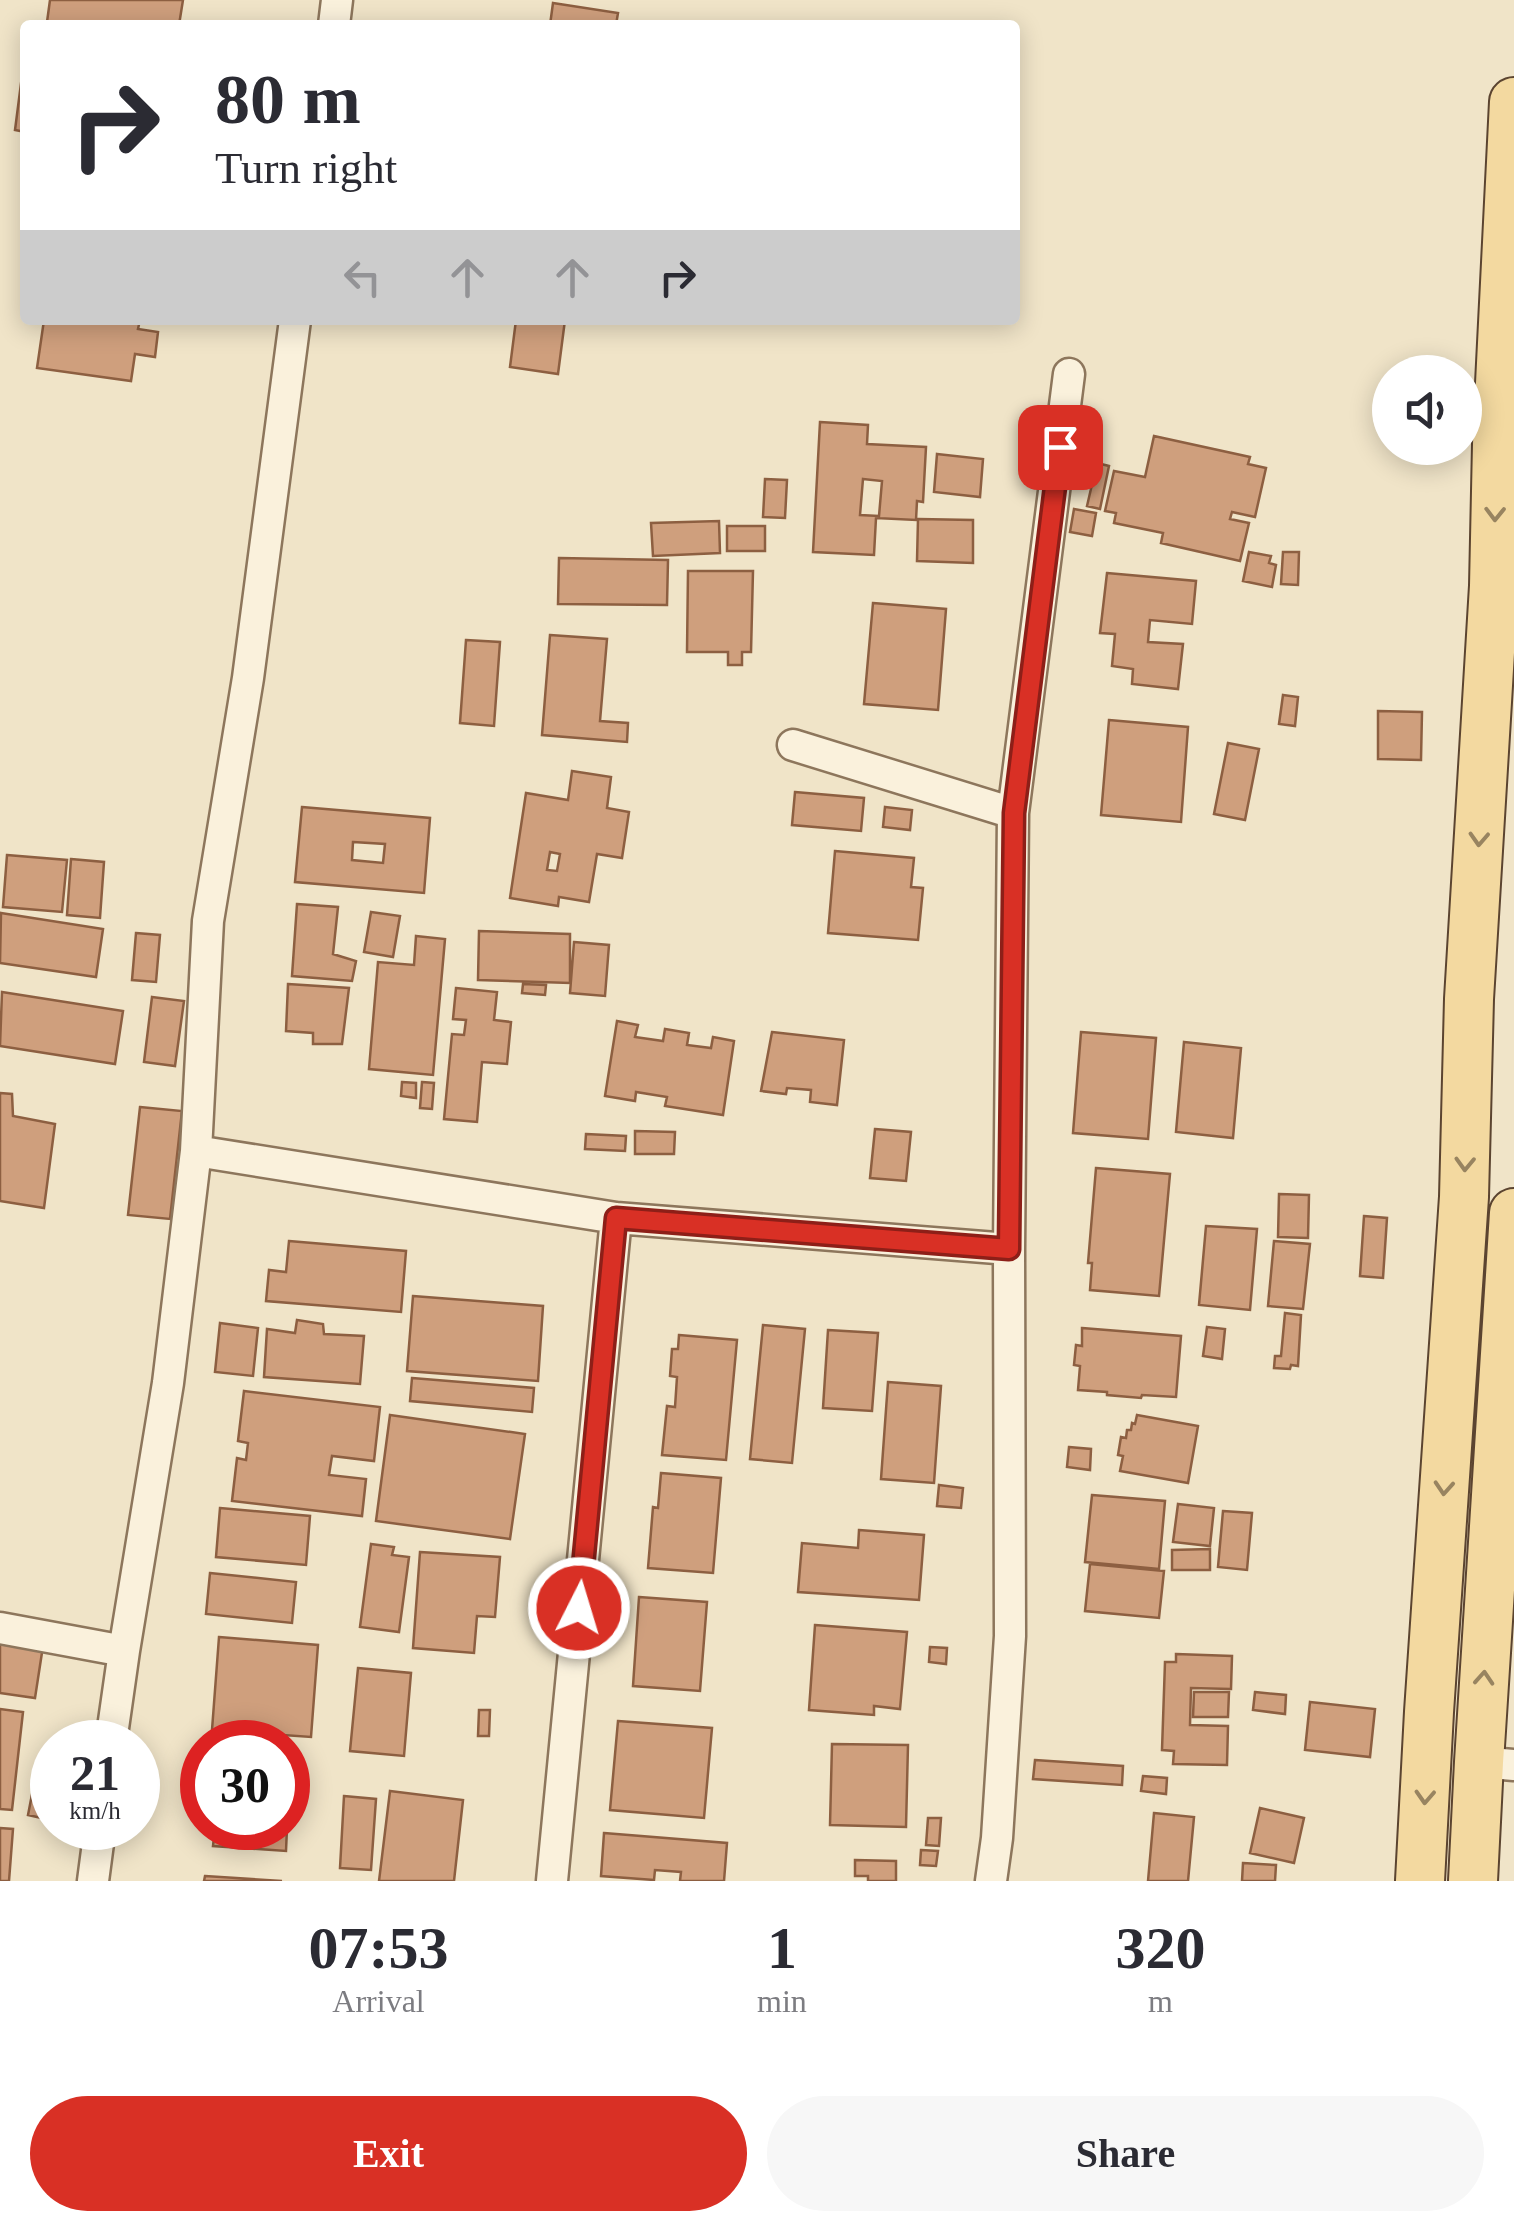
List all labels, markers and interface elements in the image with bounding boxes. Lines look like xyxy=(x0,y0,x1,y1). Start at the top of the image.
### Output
icon: right xyxy=(50,60,180,190)
text: 80 m xyxy=(215,61,361,138)
text: Turn right xyxy=(215,143,397,193)
icon: left xyxy=(335,250,390,305)
icon: ahead xyxy=(440,250,495,305)
icon: ahead xyxy=(545,250,600,305)
icon: right xyxy=(650,250,705,305)
map controls xyxy=(1372,355,1482,465)
button: sound xyxy=(1372,355,1482,465)
pin xyxy=(1018,405,1103,490)
icon: arrive xyxy=(1033,420,1088,475)
one-way arrow xyxy=(1485,507,1506,523)
one-way arrow xyxy=(1469,831,1490,847)
one-way arrow xyxy=(1454,1156,1475,1172)
one-way arrow xyxy=(1434,1480,1455,1496)
position arrow xyxy=(527,1556,631,1660)
one-way arrow xyxy=(1473,1670,1494,1686)
speed limit sign: 30 xyxy=(180,1720,310,1850)
text: 21 xyxy=(70,1745,120,1801)
one-way arrow xyxy=(1414,1789,1435,1805)
text: km/h xyxy=(69,1797,121,1824)
text: 07:53 xyxy=(309,1915,449,1981)
text: 1 xyxy=(767,1915,797,1981)
text: 320 xyxy=(1115,1915,1205,1981)
text: Arrival xyxy=(332,1983,425,2019)
text: min xyxy=(757,1983,807,2019)
text: m xyxy=(1148,1983,1173,2019)
button: Exit xyxy=(30,2096,747,2211)
button: Share xyxy=(767,2096,1484,2211)

